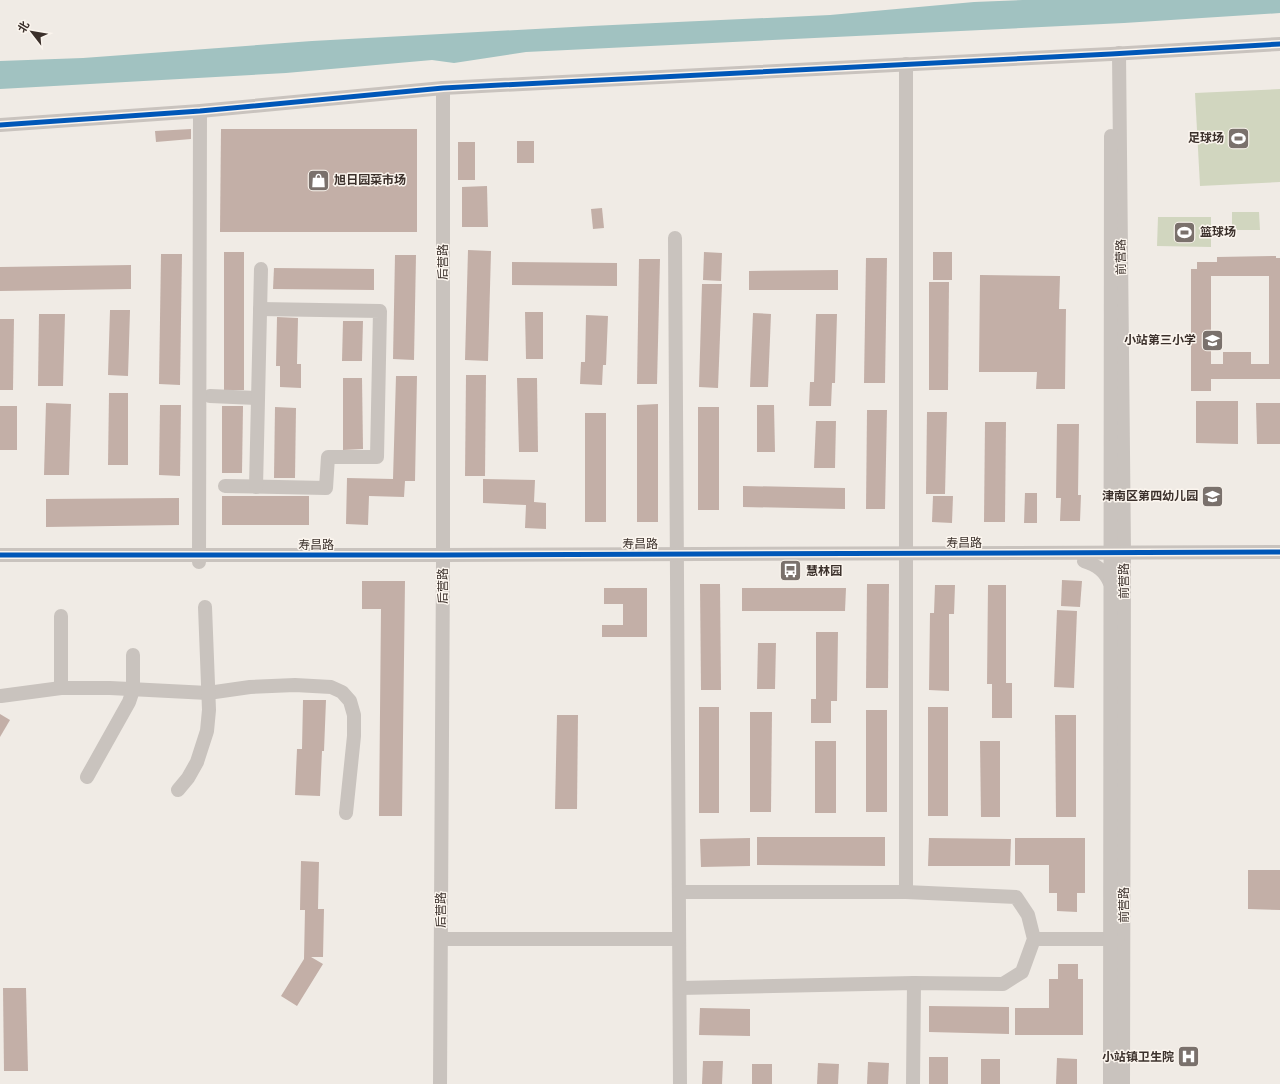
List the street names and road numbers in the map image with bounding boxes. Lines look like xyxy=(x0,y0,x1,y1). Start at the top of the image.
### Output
street label: 前营路 xyxy=(1114,239,1128,275)
street label: 后营路 xyxy=(436,244,450,280)
street label: 寿昌路 xyxy=(946,536,982,550)
street label: 寿昌路 xyxy=(622,537,658,551)
street label: 寿昌路 xyxy=(298,538,334,552)
street label: 前营路 xyxy=(1117,563,1131,599)
street label: 后营路 xyxy=(436,568,450,604)
street label: 前营路 xyxy=(1117,887,1131,923)
street label: 后营路 xyxy=(434,892,448,928)

